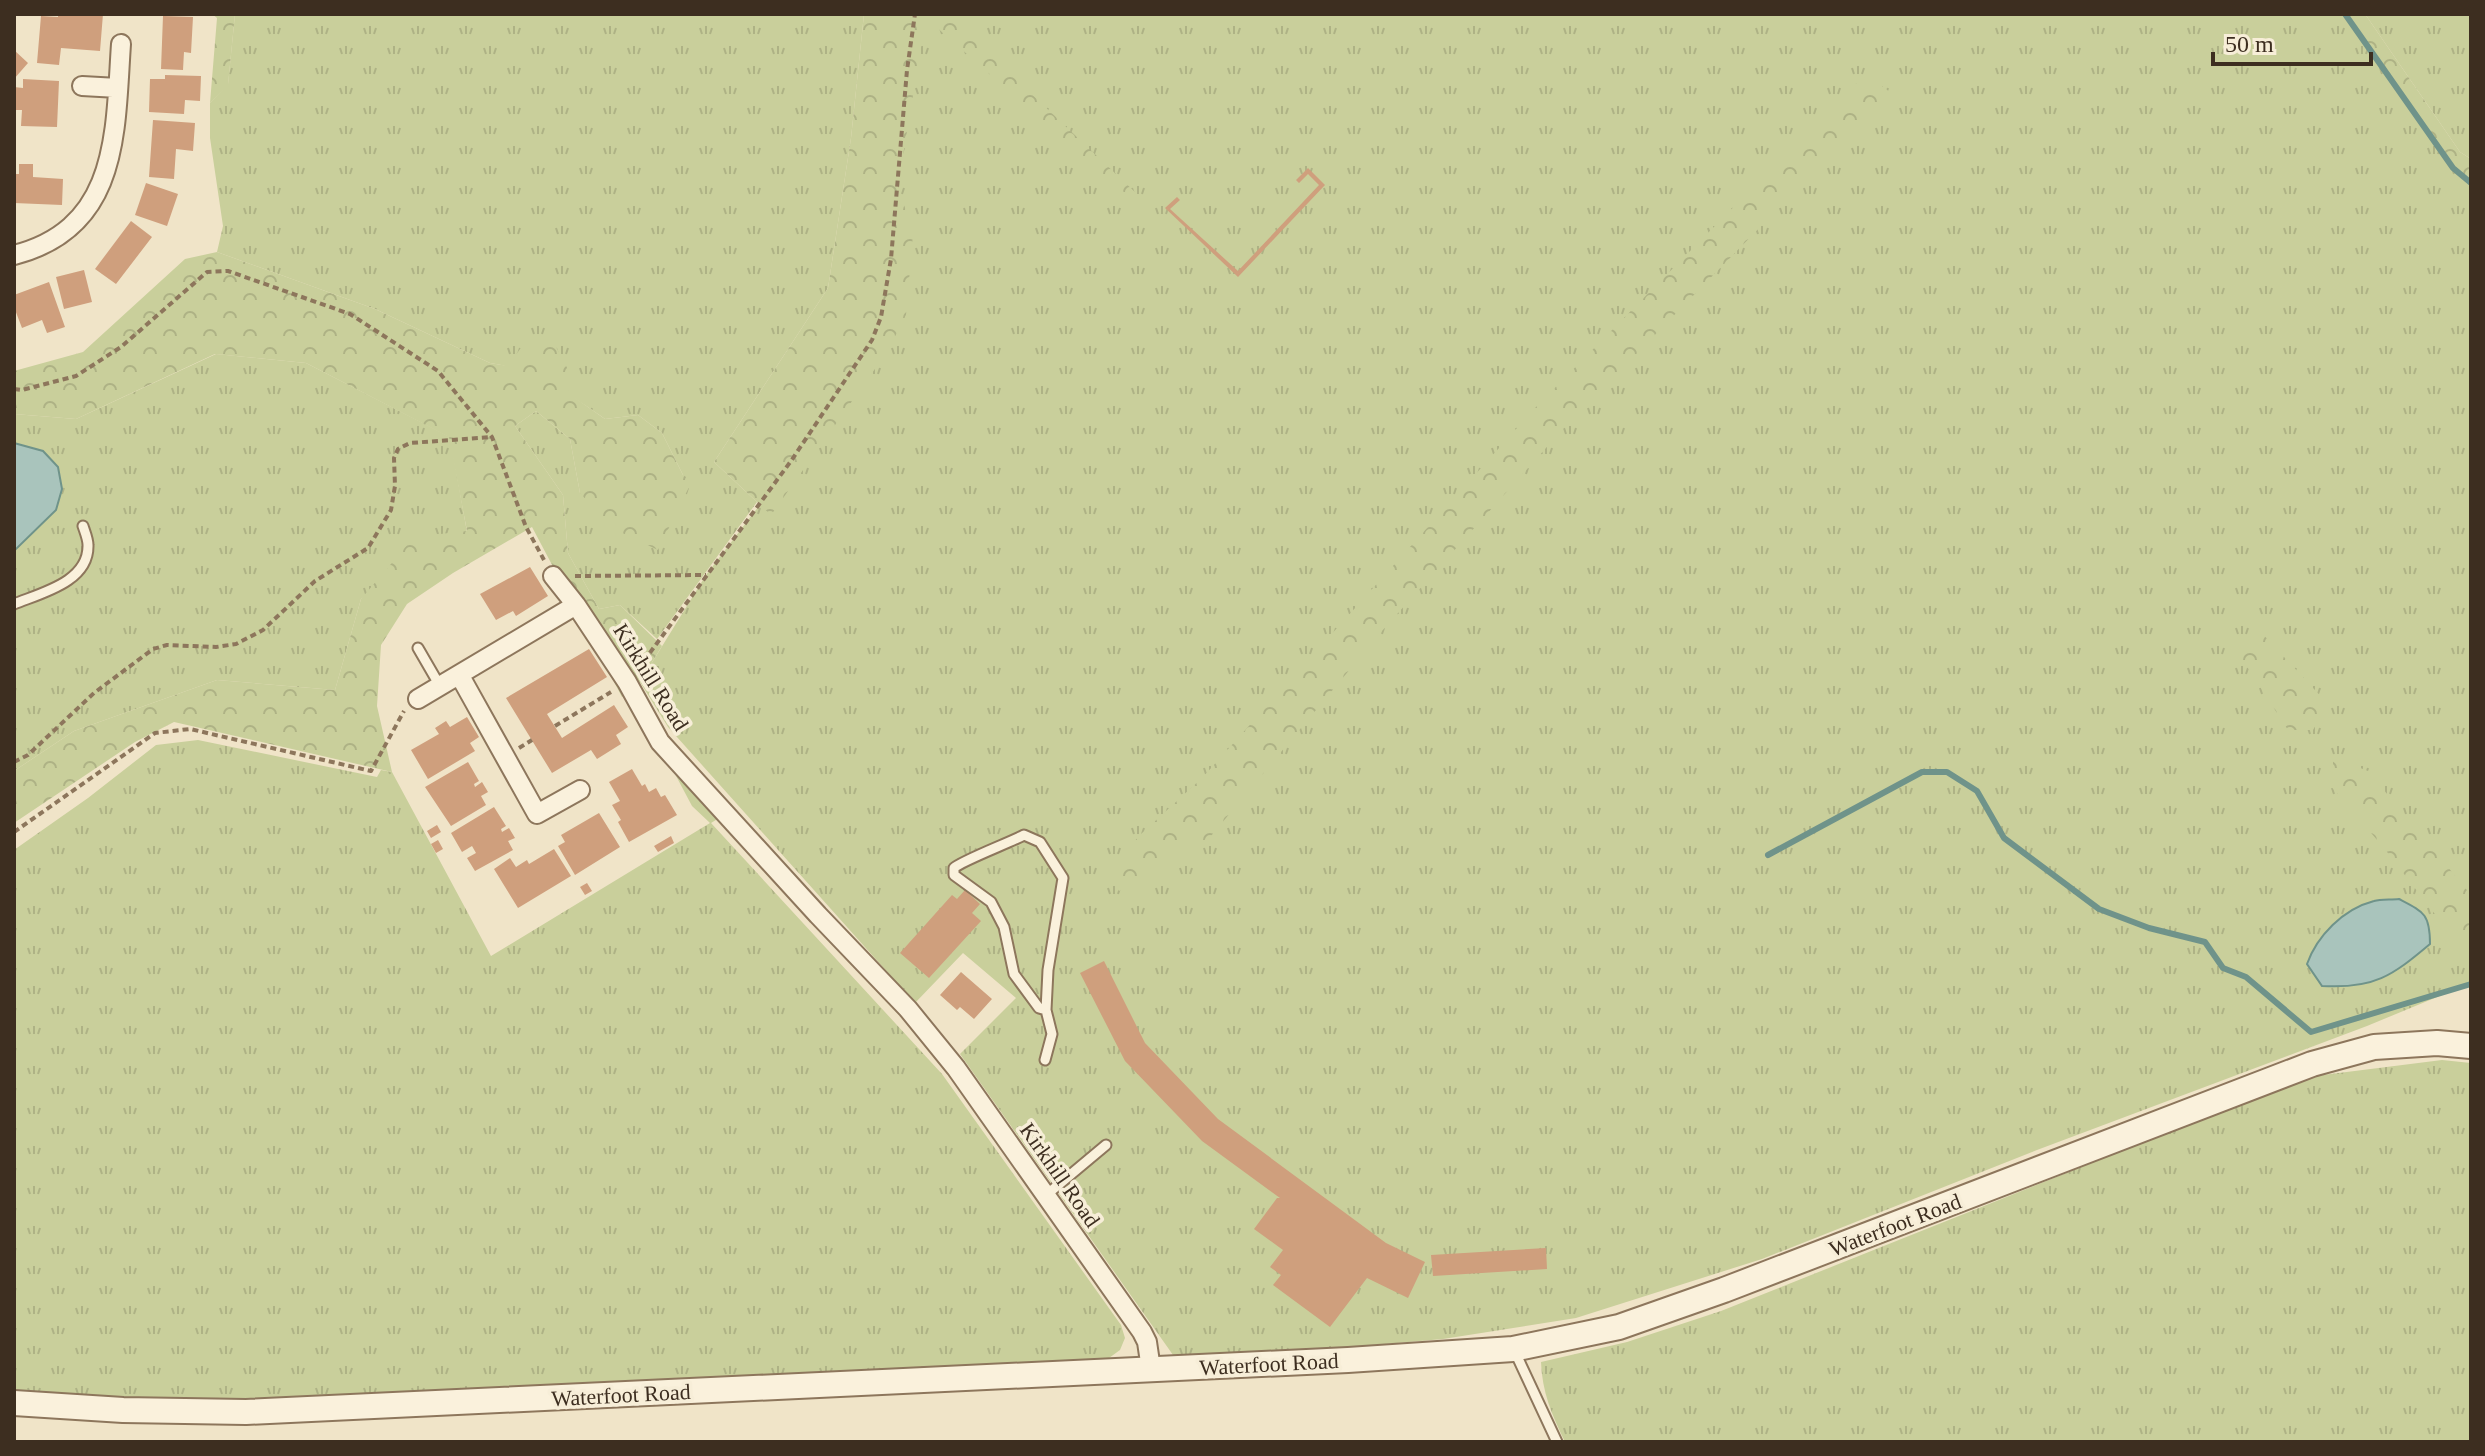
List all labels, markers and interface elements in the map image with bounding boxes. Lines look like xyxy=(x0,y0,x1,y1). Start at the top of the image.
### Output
scale bar xyxy=(2213,16,2371,66)
text: 50 m xyxy=(2225,31,2274,57)
street label: Kirkhill Road xyxy=(608,619,694,735)
street label: Kirkhill Road xyxy=(1015,1118,1105,1232)
street label: Waterfoot Road xyxy=(1825,1188,1965,1262)
street label: Waterfoot Road xyxy=(1199,1348,1339,1380)
street label: Waterfoot Road xyxy=(551,1379,691,1411)

